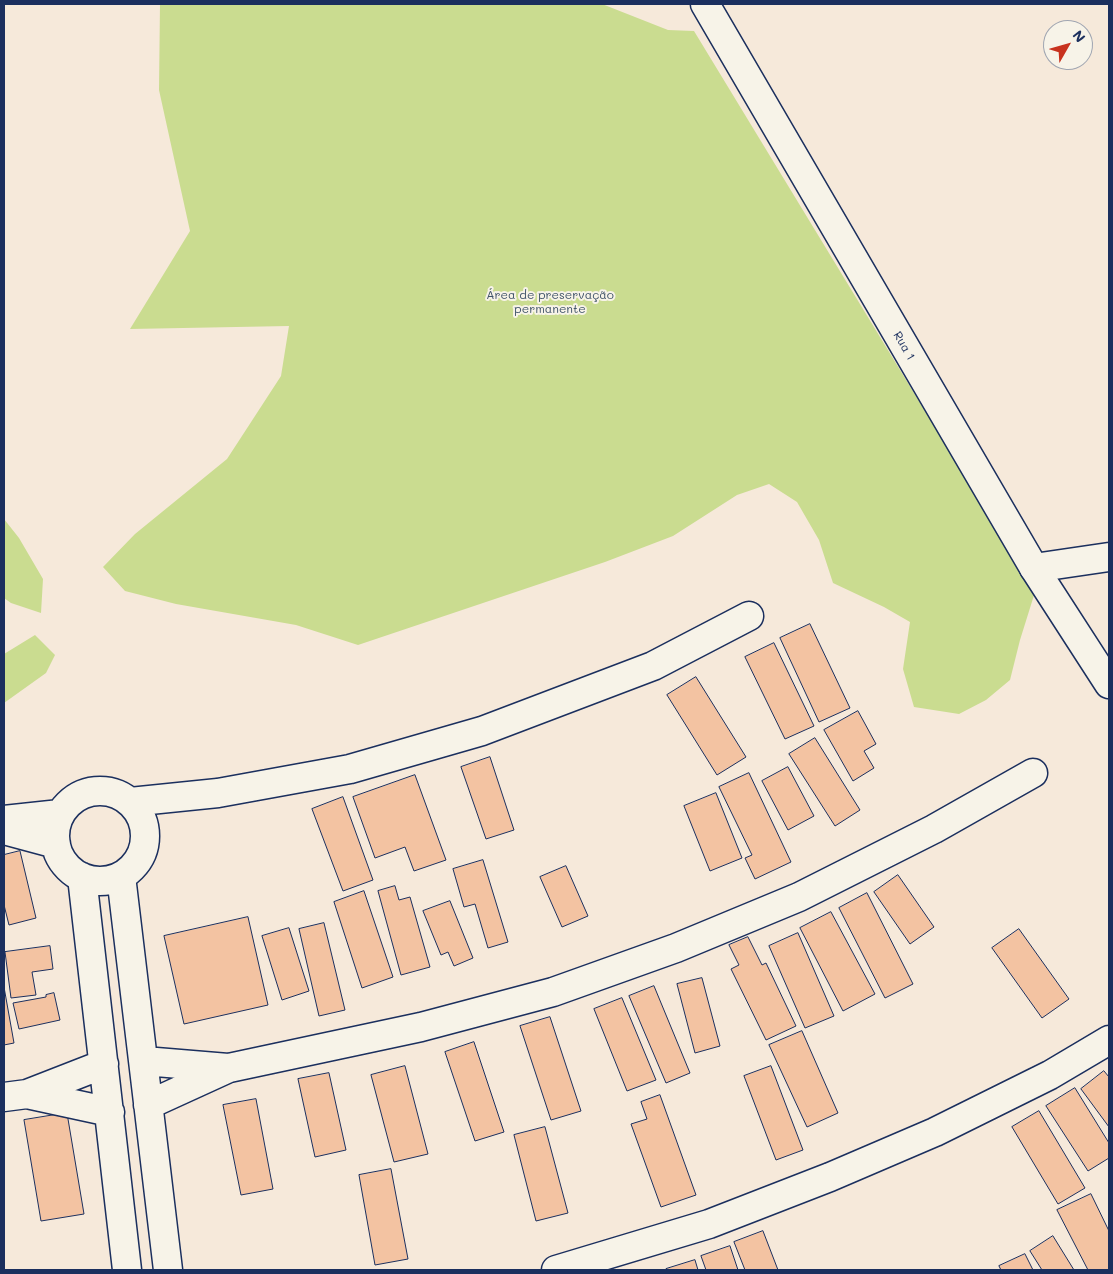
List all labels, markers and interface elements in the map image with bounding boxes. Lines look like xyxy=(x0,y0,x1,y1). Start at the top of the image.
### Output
north arrow xyxy=(1043,20,1093,70)
text: N xyxy=(1069,26,1090,46)
park label: Área de preservação permanente xyxy=(486,288,614,316)
street label: Rua 1 xyxy=(890,329,918,363)

